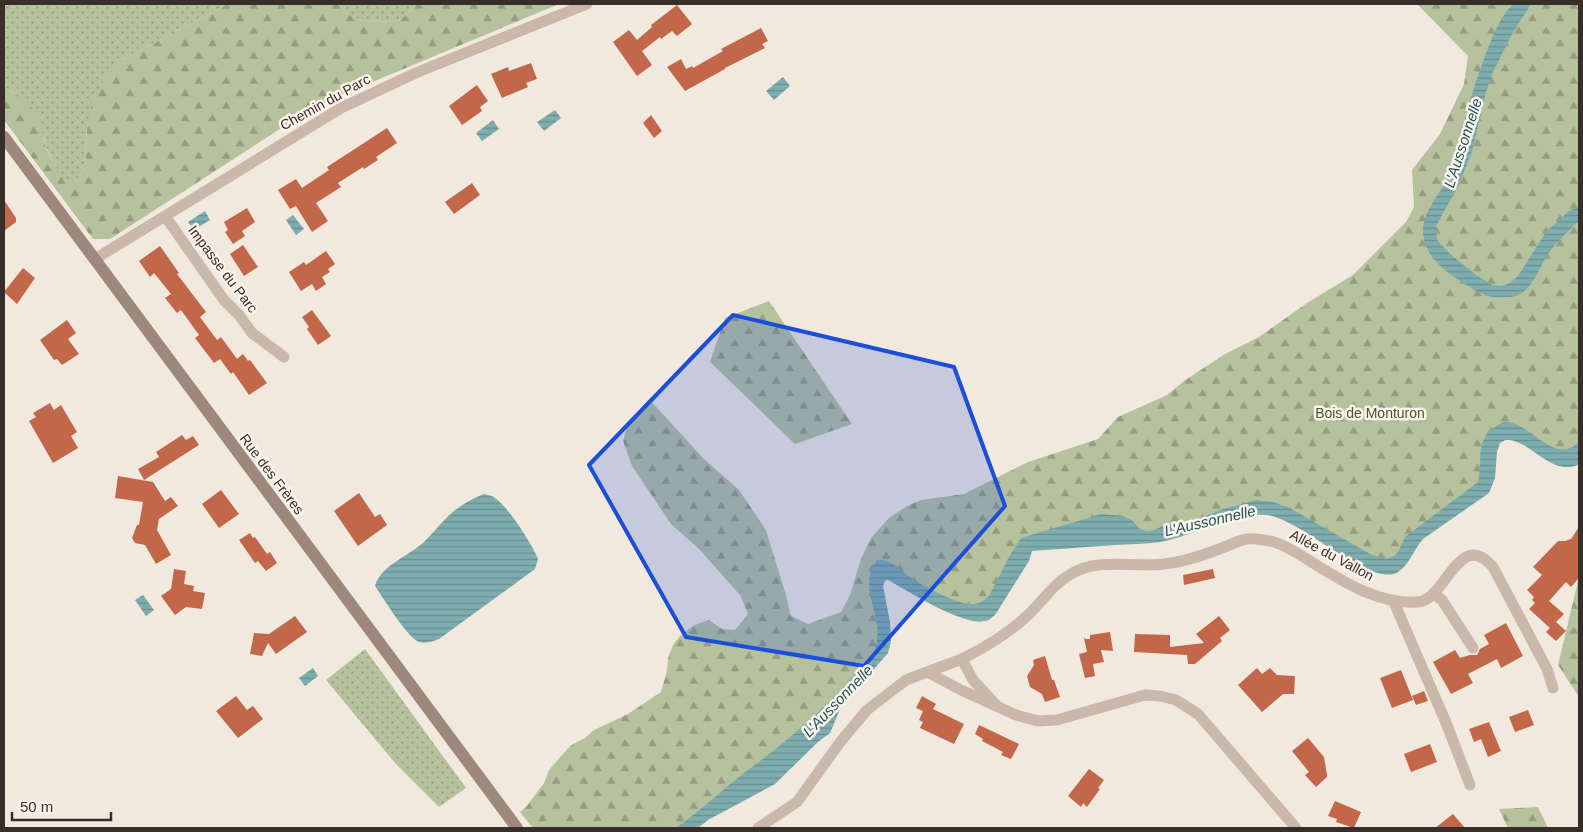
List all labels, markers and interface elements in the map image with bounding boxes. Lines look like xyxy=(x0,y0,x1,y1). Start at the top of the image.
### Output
street label: Chemin du Parc xyxy=(277,71,373,133)
water label: L'Aussonnelle xyxy=(1440,96,1485,190)
street label: Impasse du Parc xyxy=(185,222,261,316)
park label: Bois de Monturon xyxy=(1315,405,1425,421)
street label: Rue des Frères xyxy=(237,431,307,517)
water label: L'Aussonnelle xyxy=(1163,502,1257,539)
street label: Allée du Vallon xyxy=(1287,526,1377,584)
water label: L'Aussonnelle xyxy=(799,661,876,740)
scale bar xyxy=(12,790,111,822)
text: 50 m xyxy=(20,798,53,815)

